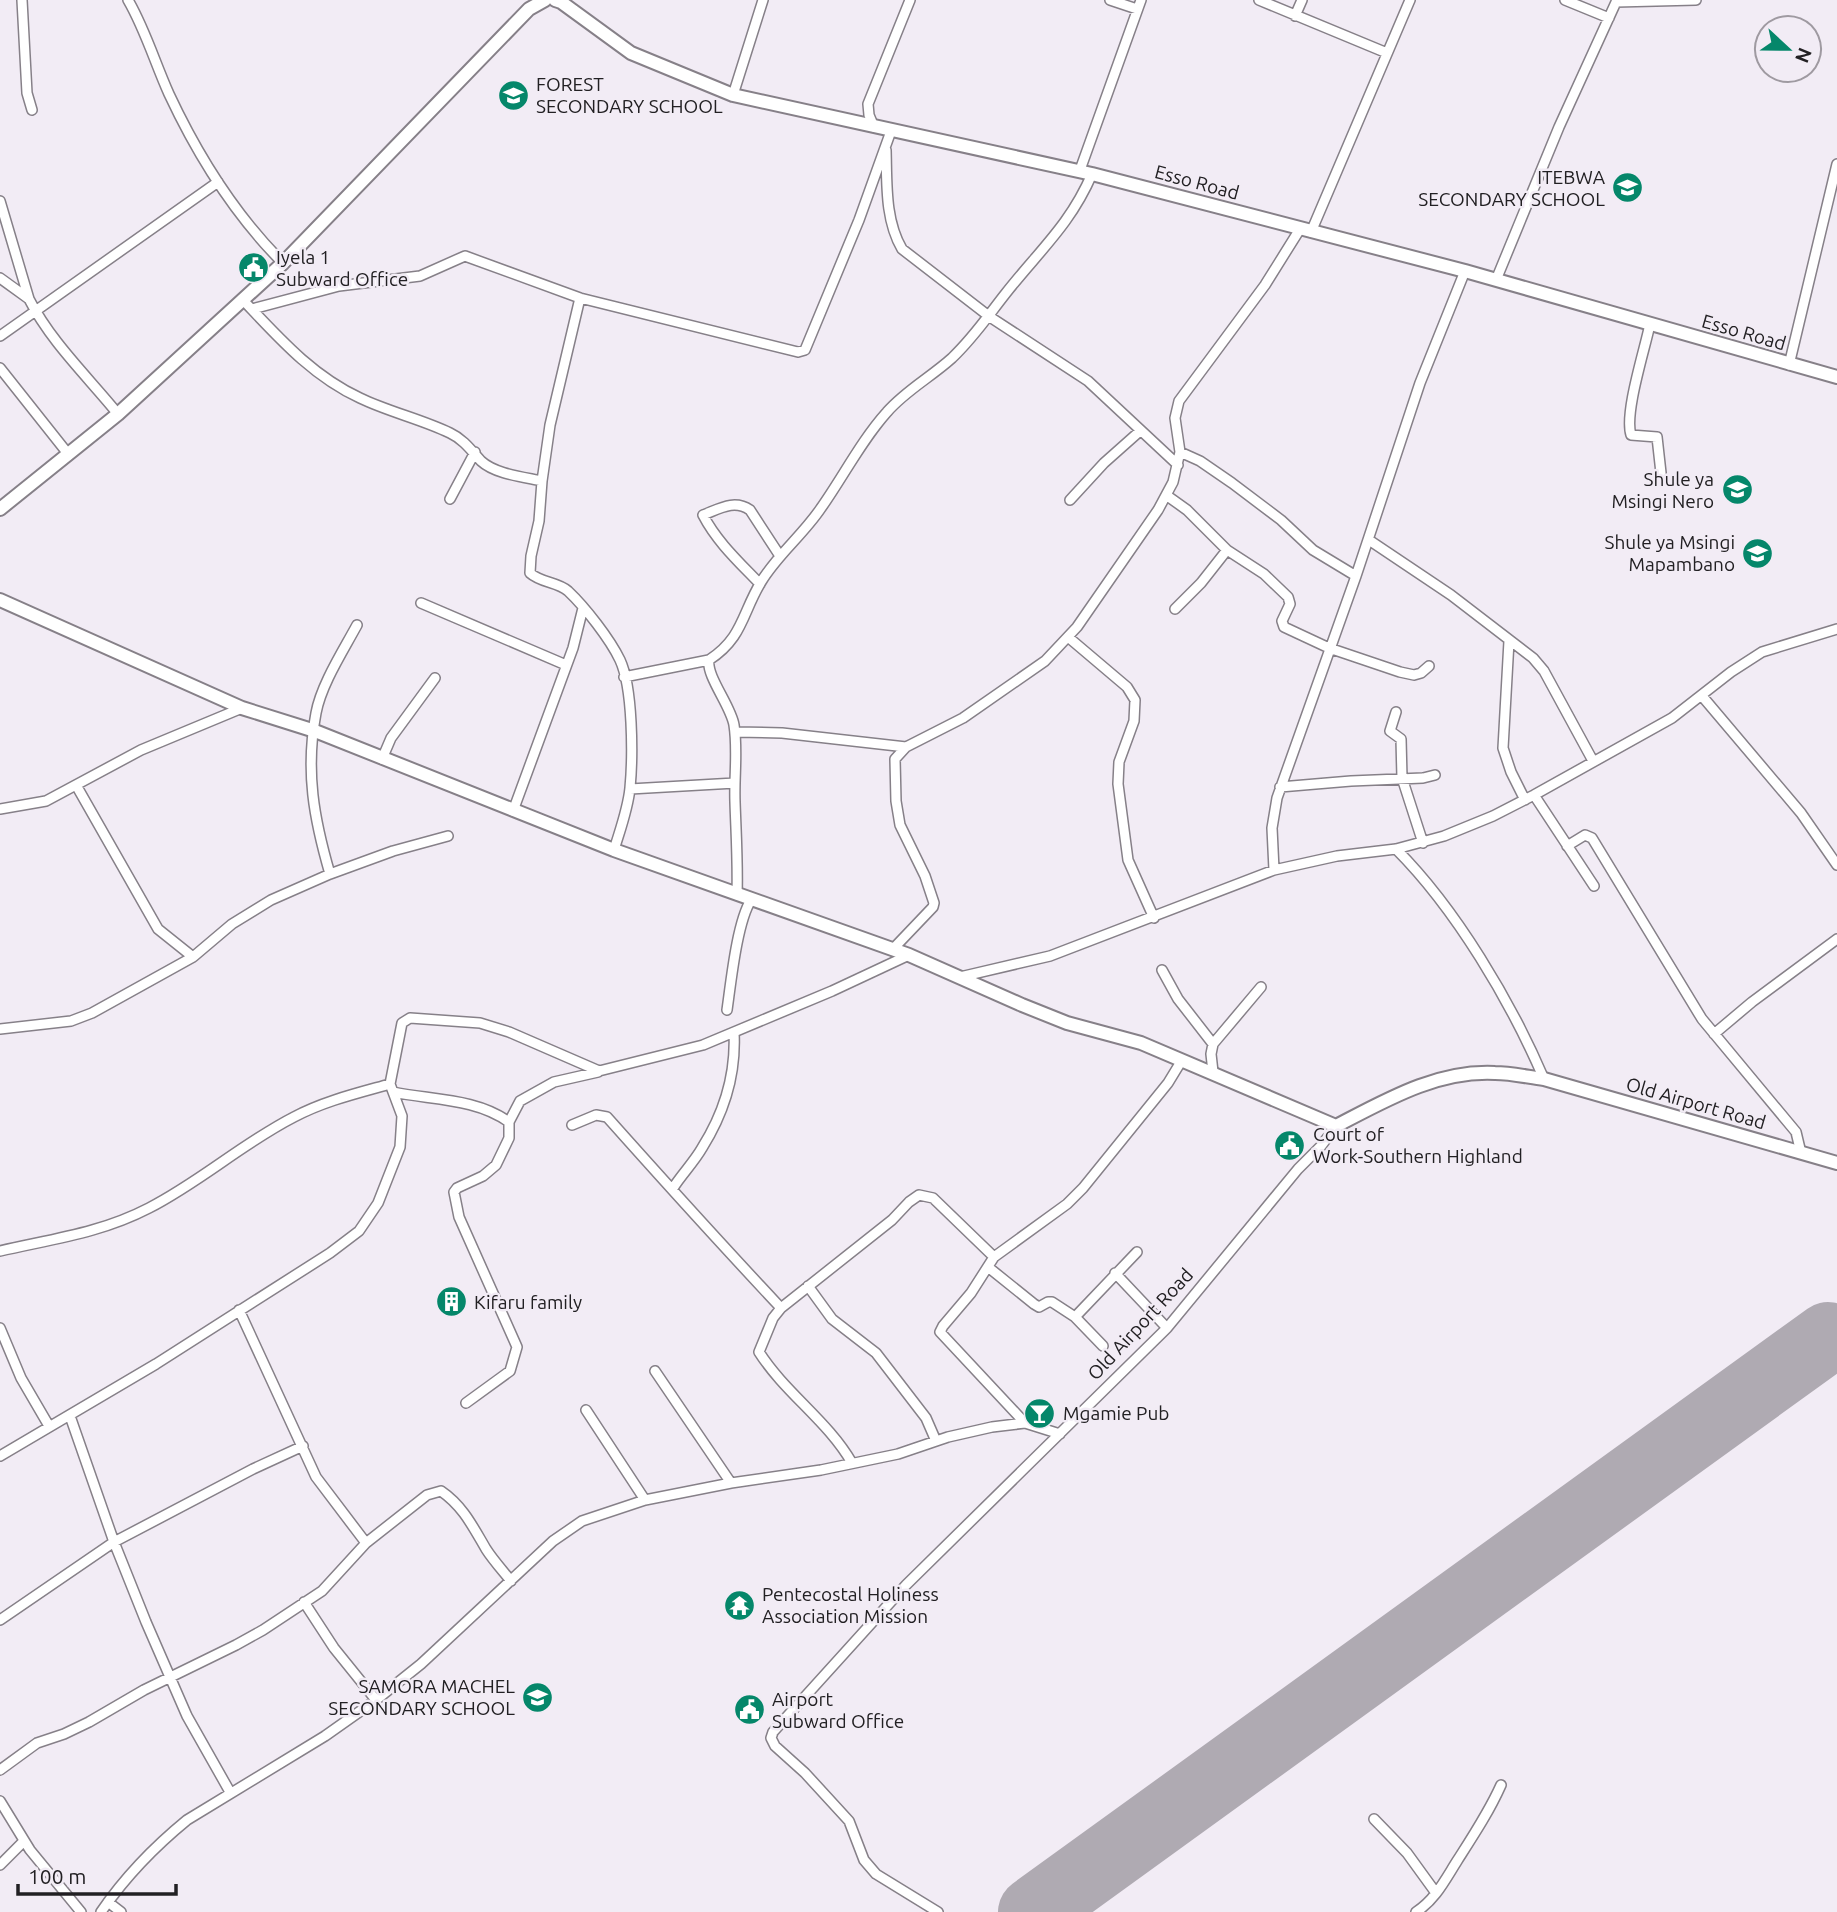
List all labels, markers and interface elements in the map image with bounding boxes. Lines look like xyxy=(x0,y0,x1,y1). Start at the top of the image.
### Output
north arrow xyxy=(1753,14,1823,84)
text: N xyxy=(1791,45,1817,66)
place label: FOREST SECONDARY SCHOOL xyxy=(536,73,723,117)
school or university icon: FOREST SECONDARY SCHOOL xyxy=(496,78,530,112)
street label: Esso Road xyxy=(1152,160,1242,204)
place label: ITEBWA SECONDARY SCHOOL xyxy=(1418,166,1606,210)
school or university icon: ITEBWA SECONDARY SCHOOL xyxy=(1611,171,1645,205)
place label: Iyela 1 Subward Office xyxy=(276,246,408,290)
public building icon: Iyela 1 Subward Office xyxy=(236,251,270,285)
street label: Esso Road xyxy=(1699,310,1789,354)
place label: Shule ya Msingi Nero xyxy=(1612,468,1714,512)
school or university icon: Shule ya Msingi Nero xyxy=(1720,473,1754,507)
place label: Shule ya Msingi Mapambano xyxy=(1605,531,1735,575)
school or university icon: Shule ya Msingi Mapambano xyxy=(1741,536,1775,570)
street label: Old Airport Road xyxy=(1624,1073,1768,1133)
place label: Court of Work-Southern Highland xyxy=(1313,1123,1523,1167)
public building icon: Court of Work-Southern Highland xyxy=(1273,1128,1307,1162)
street label: Old Airport Road xyxy=(1083,1264,1197,1384)
building icon: Kifaru family xyxy=(434,1285,468,1319)
place label: Kifaru family xyxy=(474,1291,582,1313)
bar icon: Mgamie Pub xyxy=(1023,1396,1057,1430)
place label: Mgamie Pub xyxy=(1063,1402,1169,1424)
place label: Pentecostal Holiness Association Mission xyxy=(762,1583,939,1627)
temple icon: Pentecostal Holiness Association Mission xyxy=(722,1588,756,1622)
place label: SAMORA MACHEL SECONDARY SCHOOL xyxy=(328,1675,515,1719)
school or university icon: SAMORA MACHEL SECONDARY SCHOOL xyxy=(521,1680,555,1714)
place label: Airport Subward Office xyxy=(772,1688,904,1732)
public building icon: Airport Subward Office xyxy=(732,1693,766,1727)
scale bar xyxy=(18,1853,175,1897)
text: 100 m xyxy=(28,1864,86,1888)

